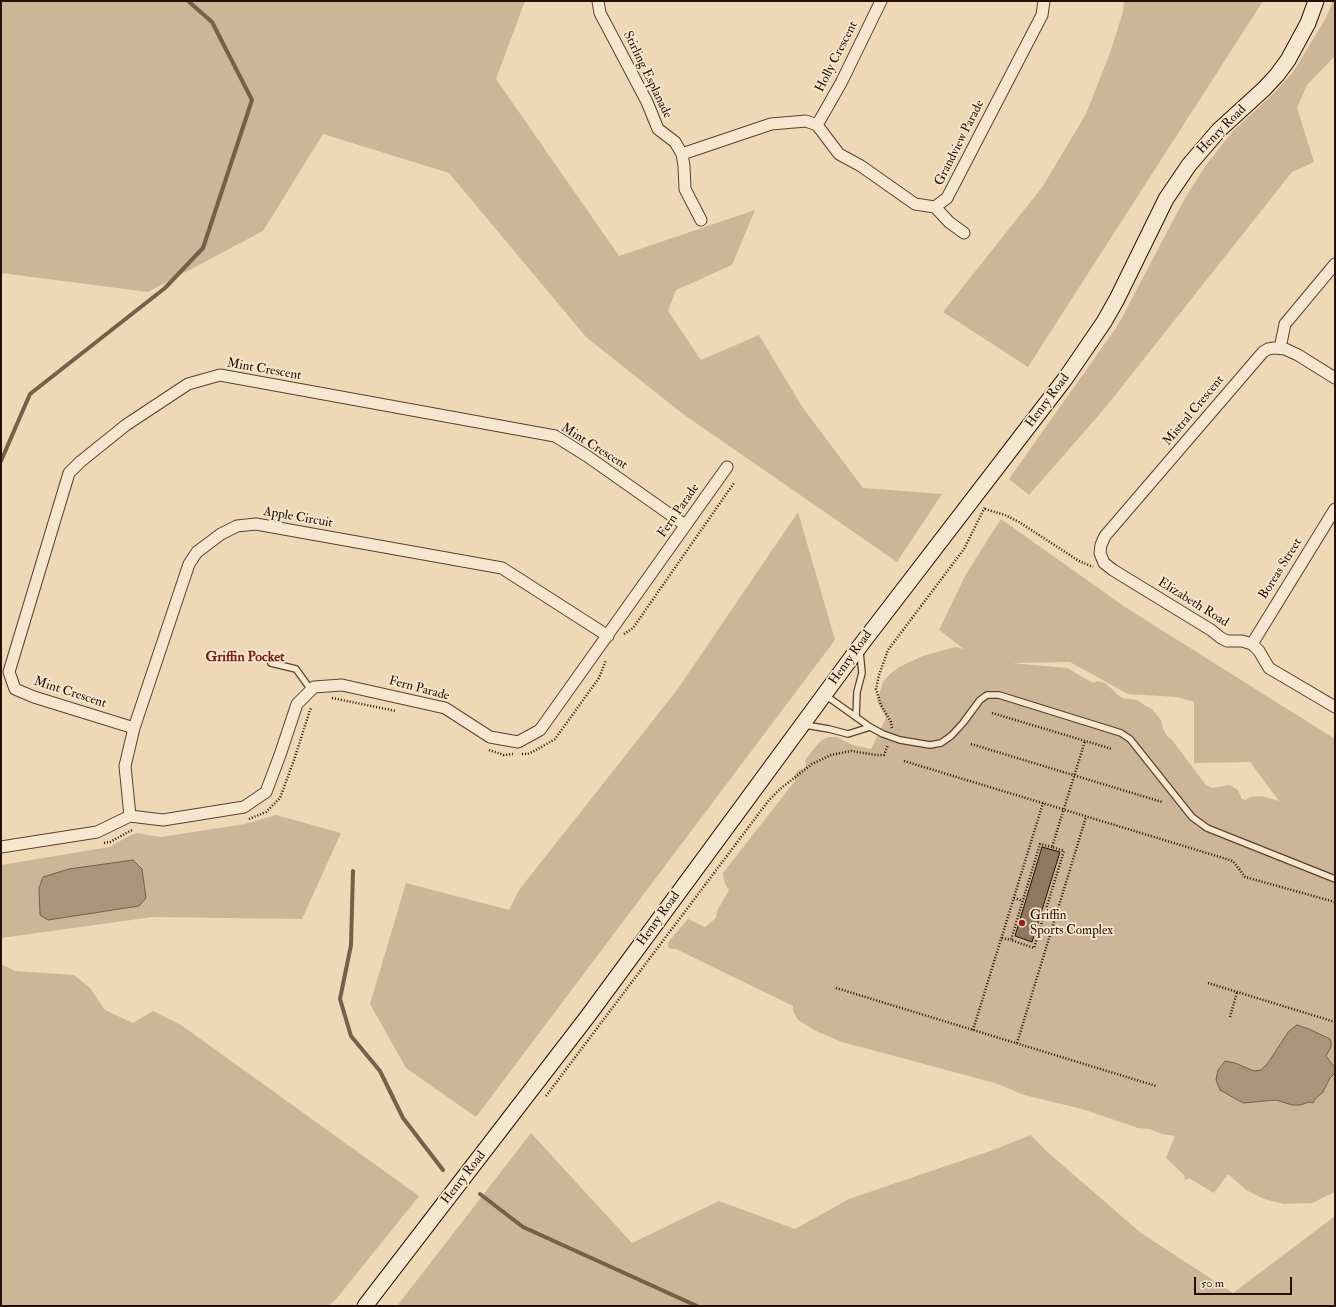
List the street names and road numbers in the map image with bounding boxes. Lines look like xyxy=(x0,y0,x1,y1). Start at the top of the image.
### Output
street label: Holly Crescent xyxy=(812,19,862,95)
street label: Stirling Esplanade xyxy=(619,29,675,121)
street label: Grandview Parade xyxy=(932,98,988,188)
street label: Henry Road xyxy=(1194,102,1250,158)
street label: Mint Crescent xyxy=(226,356,302,384)
street label: Henry Road xyxy=(1023,371,1073,431)
street label: Mistral Crescent xyxy=(1160,373,1228,449)
street label: Mint Crescent xyxy=(558,420,630,474)
street label: Fern Parade xyxy=(655,481,703,541)
street label: Apple Circuit xyxy=(262,504,334,532)
street label: Boreas Street xyxy=(1256,536,1306,602)
street label: Elizabeth Road xyxy=(1155,575,1231,631)
street label: Henry Road xyxy=(826,628,876,688)
street label: Fern Parade xyxy=(387,673,451,705)
street label: Mint Crescent xyxy=(32,674,108,712)
street label: Henry Road xyxy=(634,889,684,949)
street label: Henry Road xyxy=(438,1148,490,1208)

